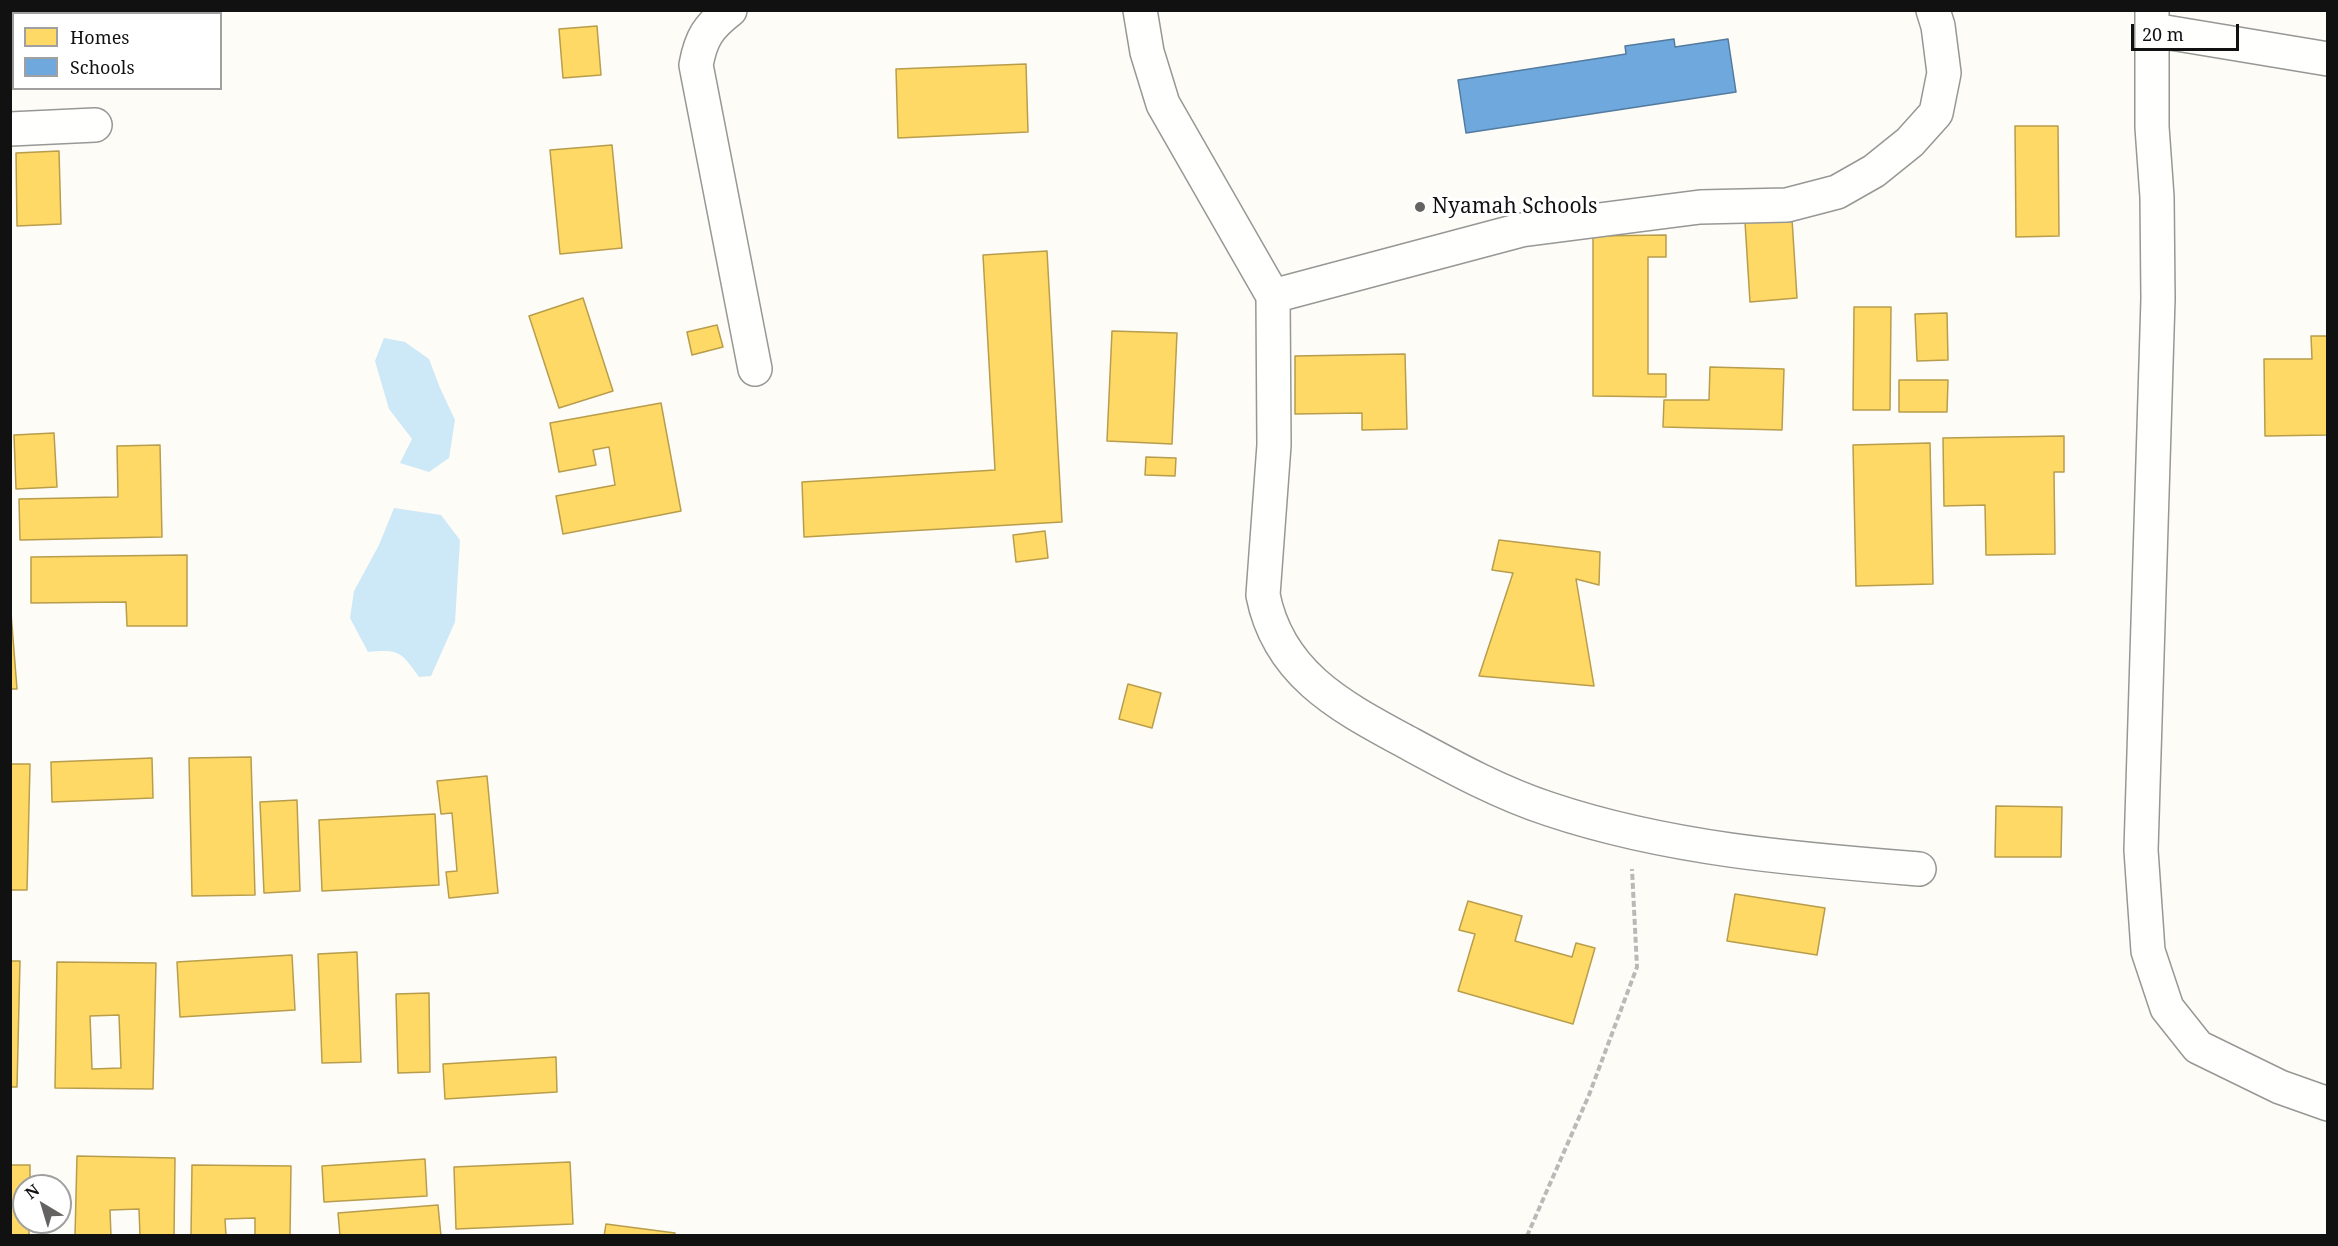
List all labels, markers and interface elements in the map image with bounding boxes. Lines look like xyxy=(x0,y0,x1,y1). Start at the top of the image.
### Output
legend xyxy=(12,12,222,90)
scale bar xyxy=(2134,12,2242,50)
text: 20 m xyxy=(2142,22,2184,46)
text: Homes xyxy=(70,25,129,49)
text: Schools xyxy=(70,55,135,79)
place label: Nyamah Schools xyxy=(1432,194,1597,220)
marker: Nyamah Schools xyxy=(1413,200,1427,214)
north arrow xyxy=(12,1174,72,1234)
text: N xyxy=(20,1179,44,1204)

